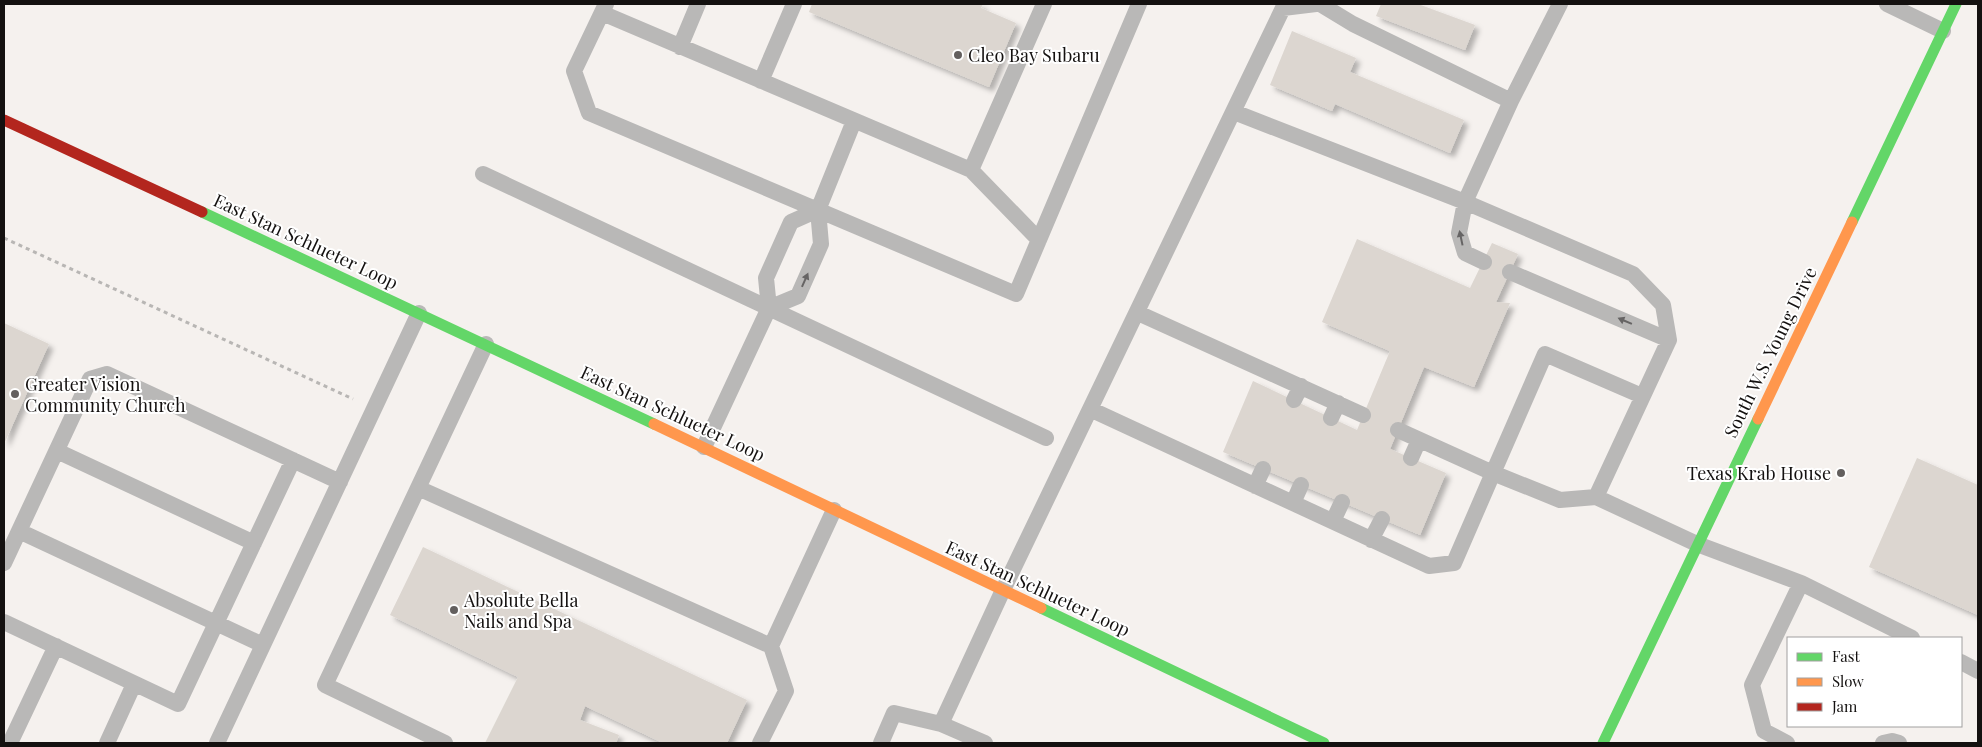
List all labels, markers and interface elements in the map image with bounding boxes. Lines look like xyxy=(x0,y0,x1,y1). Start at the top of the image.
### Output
place label: Cleo Bay Subaru xyxy=(968,43,1100,67)
marker: Cleo Bay Subaru xyxy=(952,49,964,61)
street label: East Stan Schlueter Loop xyxy=(210,188,402,294)
one-way arrow xyxy=(1457,230,1465,245)
street label: South W.S. Young Drive xyxy=(1718,263,1822,441)
one-way arrow xyxy=(801,273,809,287)
one-way arrow xyxy=(1617,316,1632,324)
street label: East Stan Schlueter Loop xyxy=(577,360,769,466)
place label: Greater Vision Community Church xyxy=(25,372,186,417)
marker: Greater Vision Community Church xyxy=(9,388,21,400)
place label: Texas Krab House xyxy=(1687,461,1831,485)
marker: Texas Krab House xyxy=(1835,467,1847,479)
street label: East Stan Schlueter Loop xyxy=(942,535,1134,641)
place label: Absolute Bella Nails and Spa xyxy=(463,588,578,633)
marker: Absolute Bella Nails and Spa xyxy=(448,604,460,616)
legend xyxy=(1787,637,1962,727)
text: Fast xyxy=(1832,646,1861,666)
text: Slow xyxy=(1832,671,1864,691)
text: Jam xyxy=(1831,696,1858,716)

